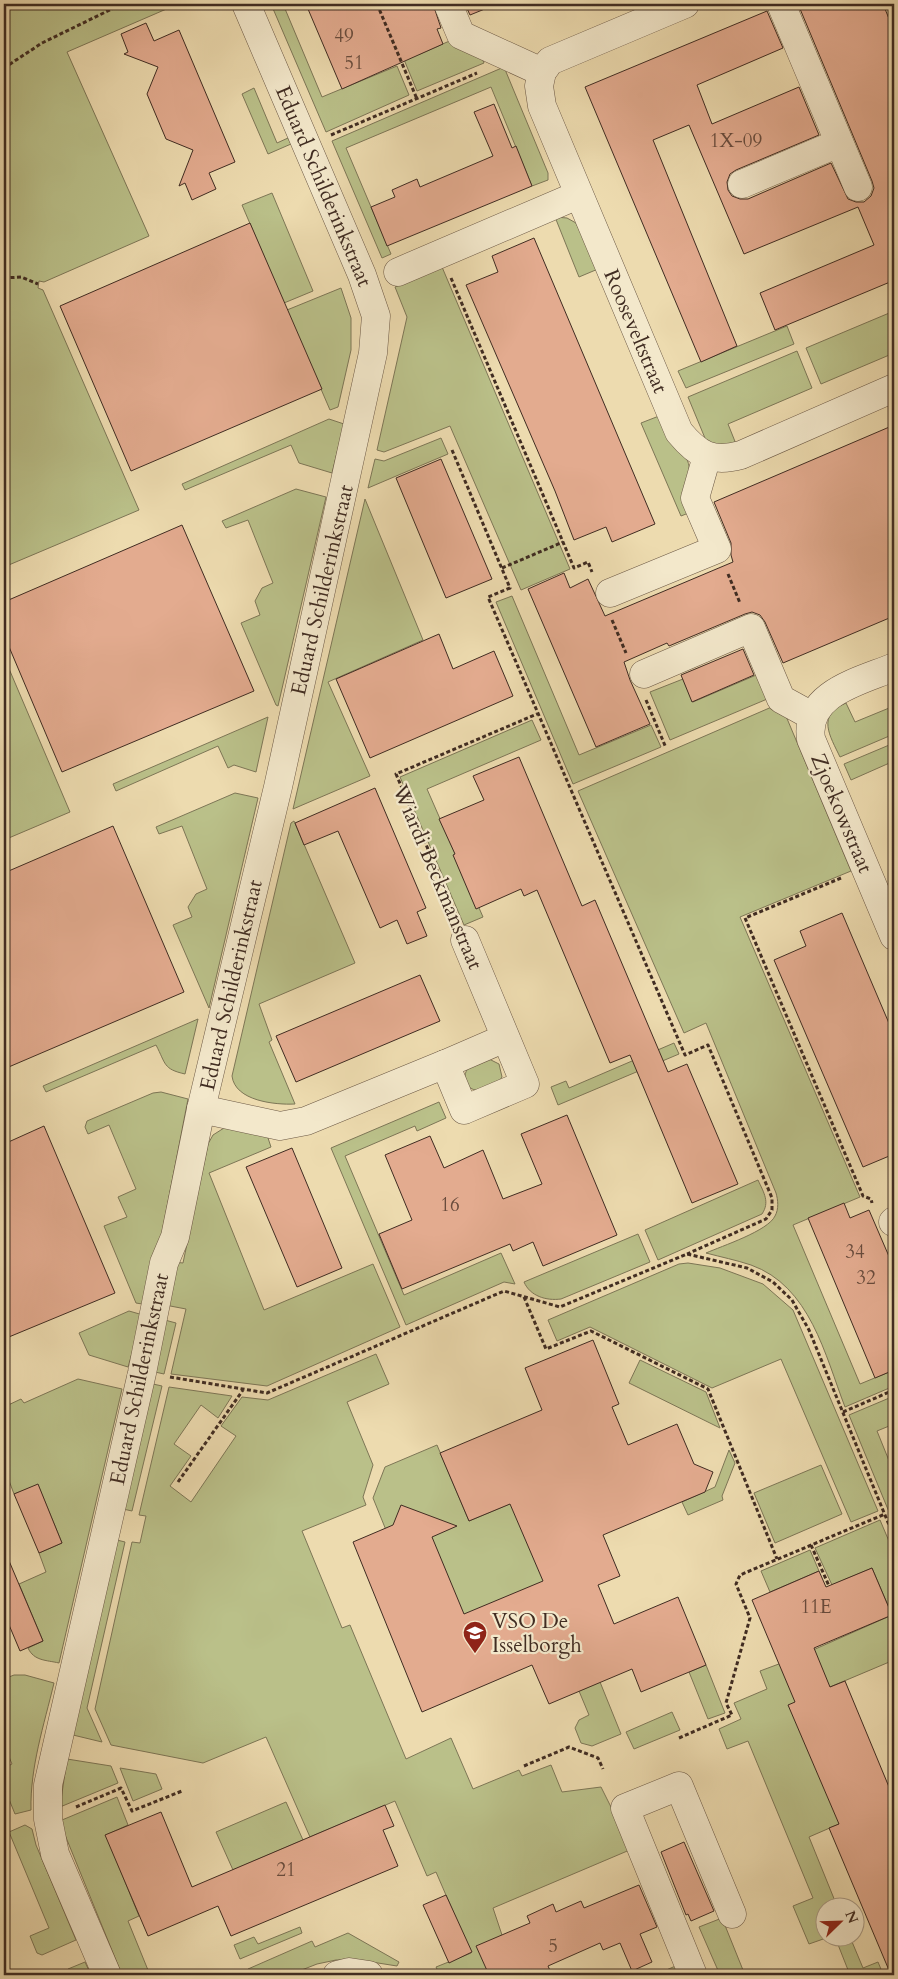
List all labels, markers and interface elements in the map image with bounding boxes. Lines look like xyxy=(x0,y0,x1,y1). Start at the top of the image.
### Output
house number: 49 xyxy=(334,23,354,49)
house number: 51 xyxy=(344,50,364,76)
street label: Eduard Schilderinkstraat xyxy=(268,81,379,291)
house number: 1X-09 xyxy=(710,128,763,154)
street label: Rooseveltstraat xyxy=(596,265,675,398)
street label: Eduard Schilderinkstraat xyxy=(284,481,361,698)
street label: Zjoekowstraat xyxy=(803,749,880,878)
street label: Wiardi Beckmanstraat xyxy=(385,779,490,974)
street label: Eduard Schilderinkstraat xyxy=(193,876,270,1093)
house number: 16 xyxy=(440,1192,460,1218)
house number: 34 xyxy=(845,1239,865,1265)
house number: 32 xyxy=(856,1265,876,1291)
street label: Eduard Schilderinkstraat xyxy=(103,1270,176,1488)
house number: 11E xyxy=(800,1594,832,1620)
place label: VSO De Isselborgh xyxy=(492,1607,582,1660)
school or university icon: VSO De Isselborgh xyxy=(462,1620,488,1654)
house number: 21 xyxy=(276,1857,296,1883)
north arrow xyxy=(816,1896,866,1946)
text: N xyxy=(840,1908,863,1926)
house number: 5 xyxy=(548,1933,558,1959)

